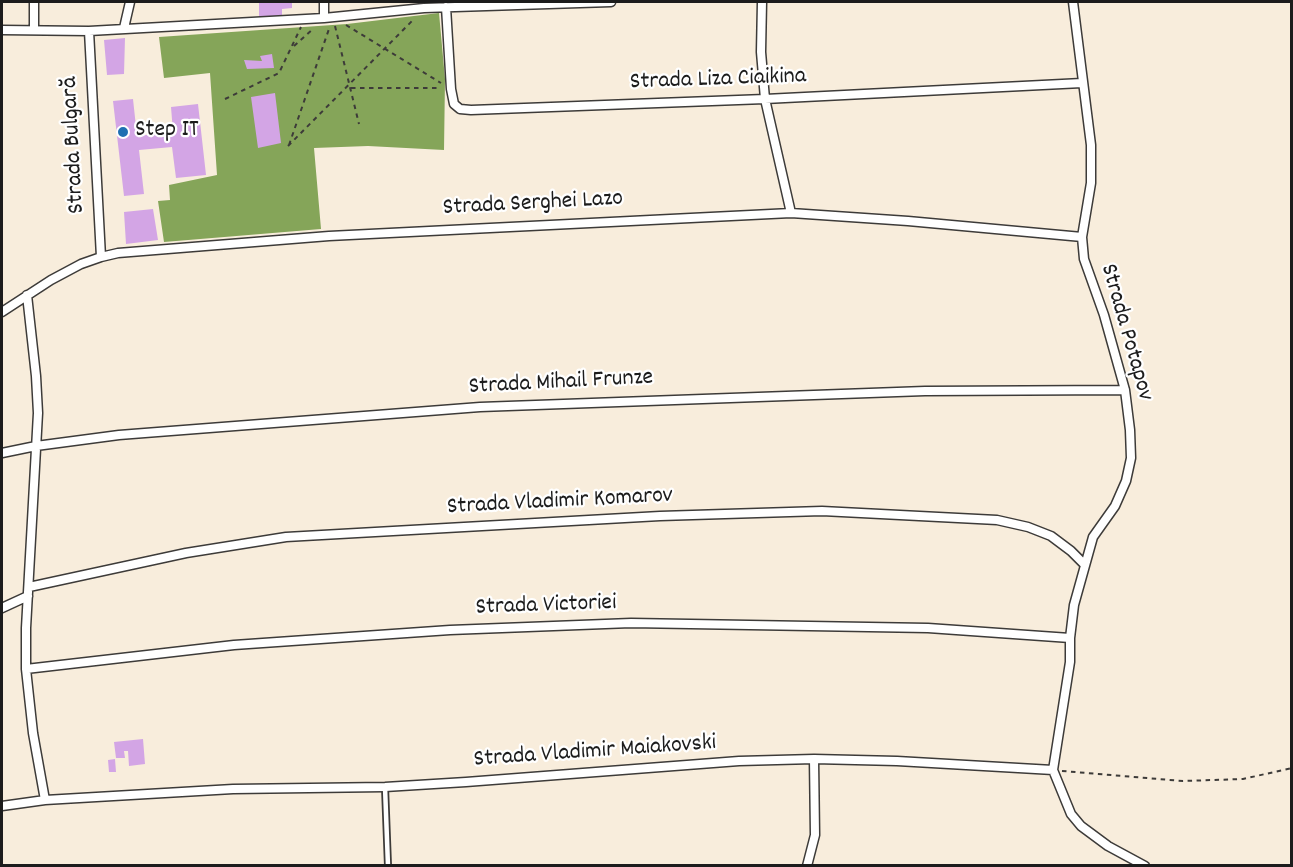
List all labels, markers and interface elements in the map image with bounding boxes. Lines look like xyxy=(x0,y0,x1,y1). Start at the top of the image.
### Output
street label: Strada Liza Ciaikina xyxy=(629,64,807,98)
street label: Strada Bulgară xyxy=(57,75,93,215)
place label: Step IT xyxy=(135,118,199,146)
marker: Step IT xyxy=(116,125,130,139)
street label: Strada Serghei Lazo xyxy=(442,186,624,224)
street label: Strada Potapov xyxy=(1092,261,1158,405)
street label: Strada Mihail Frunze xyxy=(468,365,654,403)
street label: Strada Vladimir Komarov xyxy=(446,483,674,523)
street label: Strada Victoriei xyxy=(475,590,617,624)
street label: Strada Vladimir Maiakovski xyxy=(473,730,717,776)

